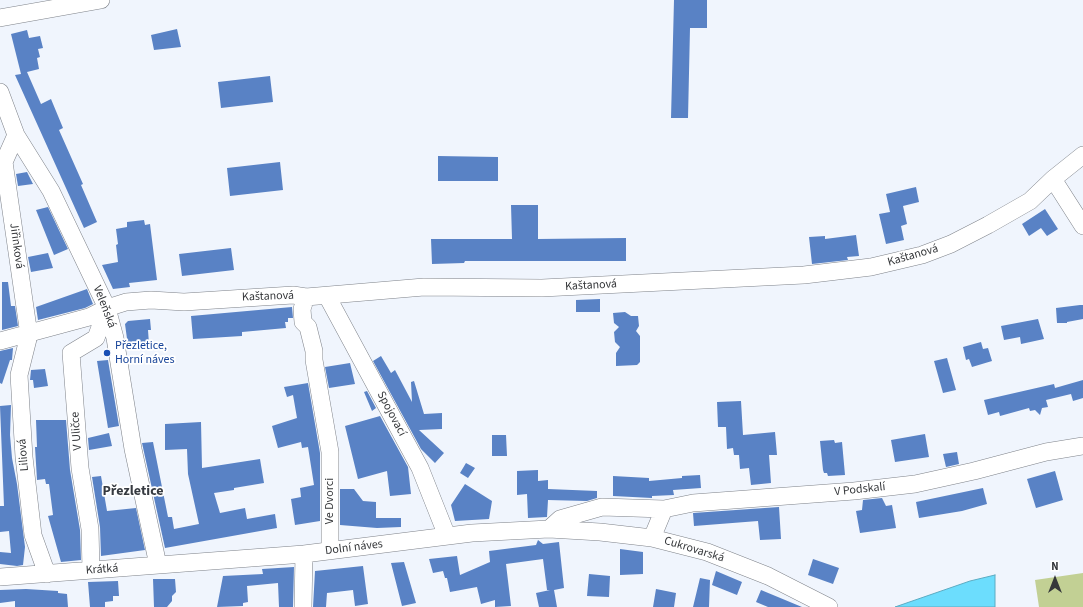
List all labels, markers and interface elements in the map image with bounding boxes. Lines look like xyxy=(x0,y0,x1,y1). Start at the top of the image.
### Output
street label: Jiřinková xyxy=(6,222,26,270)
street label: Kaštanová xyxy=(886,242,940,270)
street label: Kaštanová xyxy=(565,277,617,295)
street label: Veleňská xyxy=(89,284,119,330)
street label: Kaštanová xyxy=(242,289,294,305)
place label: Přezletice, Horní náves xyxy=(115,339,175,367)
marker: Přezletice, Horní náves xyxy=(102,348,112,358)
street label: Spojovací xyxy=(373,389,409,439)
street label: V Uličce xyxy=(68,411,86,451)
street label: Liliová xyxy=(15,438,33,472)
street label: Ve Dvorci xyxy=(323,478,337,524)
street label: V Podskalí xyxy=(834,480,886,500)
district label: Přezletice xyxy=(102,484,164,500)
street label: Cukrovarská xyxy=(662,534,726,566)
street label: Dolní náves xyxy=(324,537,384,559)
north arrow xyxy=(1035,559,1075,599)
text: N xyxy=(1051,559,1059,574)
street label: Krátká xyxy=(85,562,119,578)

